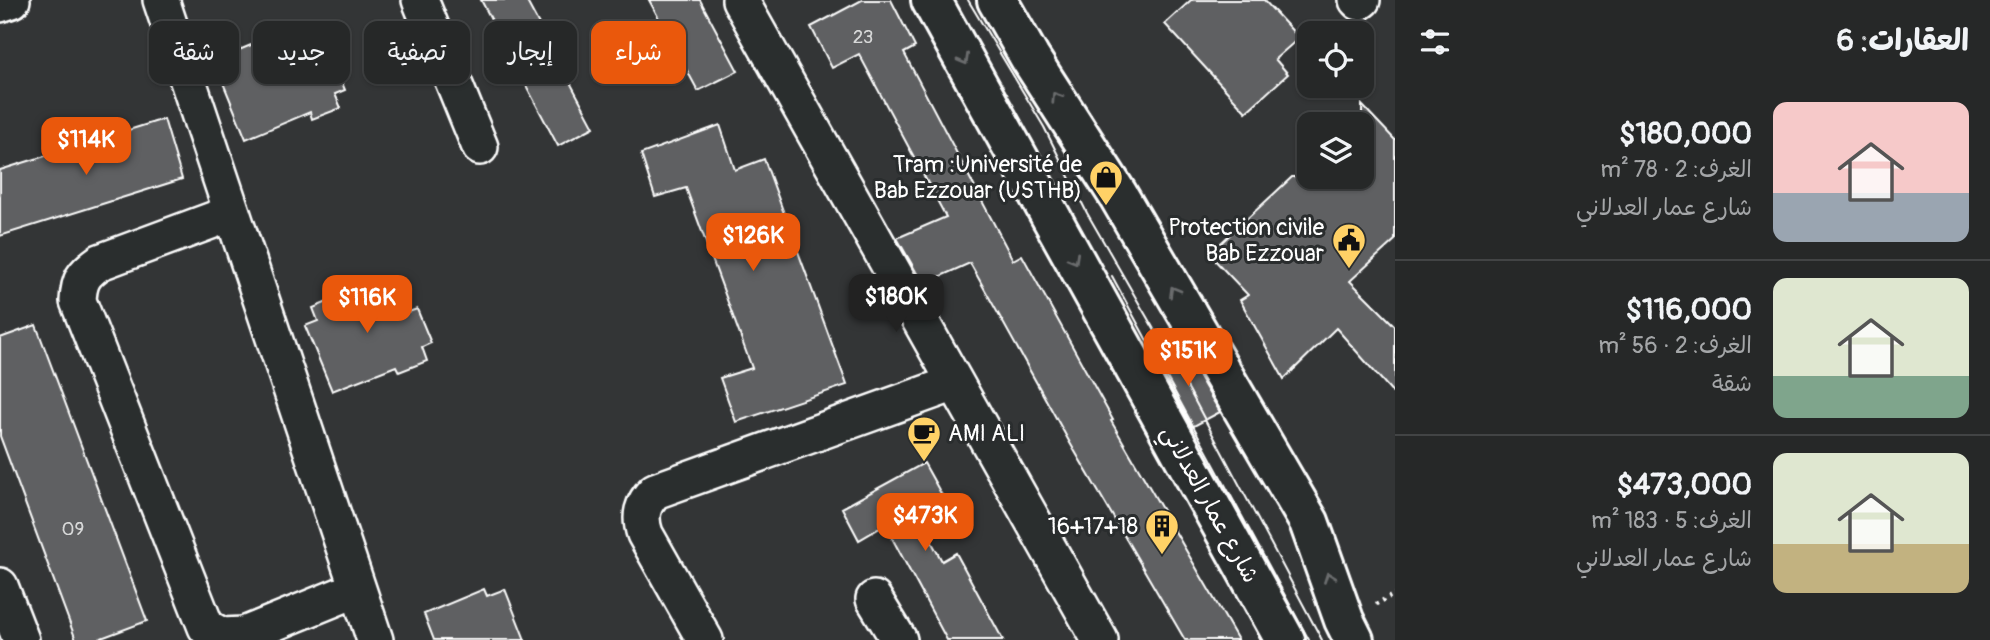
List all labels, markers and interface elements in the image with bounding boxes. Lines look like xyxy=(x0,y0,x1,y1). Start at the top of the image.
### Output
chip: شقة xyxy=(149,21,239,84)
chip: جديد xyxy=(253,21,350,84)
chip: تصفية xyxy=(364,21,470,84)
chip: إيجار xyxy=(484,21,577,84)
chip: شراء xyxy=(591,21,686,84)
map controls xyxy=(1297,21,1374,189)
button: locate xyxy=(1297,21,1374,98)
text: العقارات: 6 xyxy=(1837,22,1969,59)
icon: filters xyxy=(1416,23,1454,61)
house number: 23 xyxy=(853,25,873,49)
one-way arrow xyxy=(956,52,969,65)
one-way arrow xyxy=(1051,92,1064,105)
button: layers xyxy=(1297,112,1374,189)
text: $180,000 xyxy=(1619,115,1752,152)
pin: $114K xyxy=(37,118,135,177)
text: $114K xyxy=(57,125,115,154)
icon: home xyxy=(1829,130,1913,214)
place label: Tram :Université de Bab Ezzouar (USTHB) xyxy=(874,150,1083,205)
text: الغرف: 2 · 78 m² xyxy=(1600,155,1752,184)
shop icon: Tram :Université de Bab Ezzouar (USTHB) xyxy=(1087,158,1125,207)
text: شارع عمار العدلاني xyxy=(1576,193,1752,222)
place label: Protection civile Bab Ezzouar xyxy=(1168,213,1325,268)
pin: $126K xyxy=(704,214,802,273)
text: $126K xyxy=(722,221,784,250)
public building icon: Protection civile Bab Ezzouar xyxy=(1330,221,1368,270)
one-way arrow xyxy=(1066,251,1079,264)
pin: $180K xyxy=(847,274,945,334)
pin: $116K xyxy=(318,276,416,335)
text: $180K xyxy=(865,282,927,311)
text: $116K xyxy=(338,283,396,312)
one-way arrow xyxy=(1169,286,1182,299)
text: $116,000 xyxy=(1626,291,1752,328)
icon: home xyxy=(1829,306,1913,390)
pin: $151K xyxy=(1139,328,1237,388)
text: الغرف: 2 · 56 m² xyxy=(1598,331,1752,360)
text: $151K xyxy=(1160,336,1216,365)
text: شقة xyxy=(1712,369,1752,398)
cafe icon: AMI ALI xyxy=(905,414,943,463)
place label: AMI ALI xyxy=(948,419,1025,448)
street label: شارع عمار العدلاني xyxy=(1149,420,1265,591)
text: $473,000 xyxy=(1617,466,1752,503)
icon: home xyxy=(1829,481,1913,565)
pin: $473K xyxy=(876,494,974,553)
text: $473K xyxy=(893,501,957,530)
text: الغرف: 5 · 183 m² xyxy=(1591,506,1752,535)
building icon: 16+17+18 xyxy=(1143,507,1181,556)
place label: 16+17+18 xyxy=(1048,512,1138,541)
house number: 09 xyxy=(62,517,84,541)
text: شارع عمار العدلاني xyxy=(1576,544,1752,573)
one-way arrow xyxy=(1323,571,1337,583)

